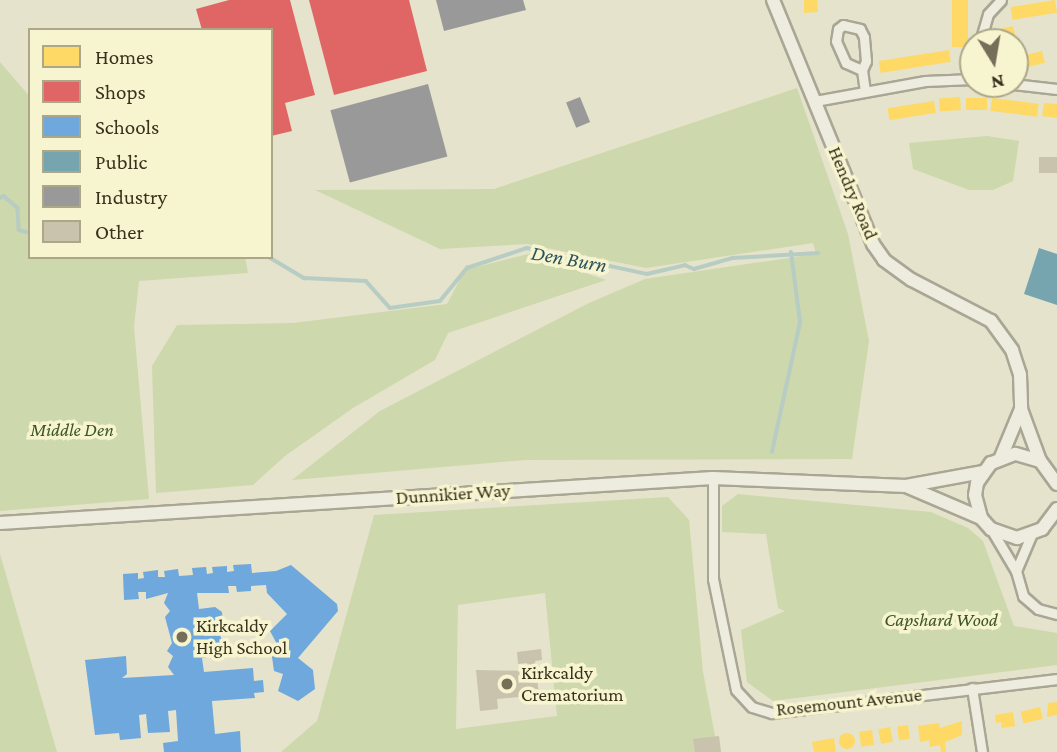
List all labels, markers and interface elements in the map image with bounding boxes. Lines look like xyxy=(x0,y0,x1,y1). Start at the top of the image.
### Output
legend xyxy=(28,28,273,259)
north arrow xyxy=(959,28,1029,98)
text: Homes xyxy=(95,45,154,69)
text: N xyxy=(989,71,1006,94)
text: Shops xyxy=(95,80,146,104)
text: Schools xyxy=(95,115,159,139)
street label: Hendry Road xyxy=(823,143,883,243)
text: Public xyxy=(95,150,147,174)
text: Industry xyxy=(95,185,167,209)
text: Other xyxy=(95,220,144,244)
water label: Den Burn xyxy=(529,240,609,278)
park label: Middle Den xyxy=(30,419,114,441)
street label: Dunnikier Way xyxy=(395,479,511,509)
park label: Capshard Wood xyxy=(884,609,998,631)
place label: Kirkcaldy High School xyxy=(196,615,287,659)
marker: Kirkcaldy High School xyxy=(174,629,190,645)
place label: Kirkcaldy Crematorium xyxy=(521,662,624,706)
marker: Kirkcaldy Crematorium xyxy=(499,676,515,692)
street label: Rosemount Avenue xyxy=(775,683,923,721)

